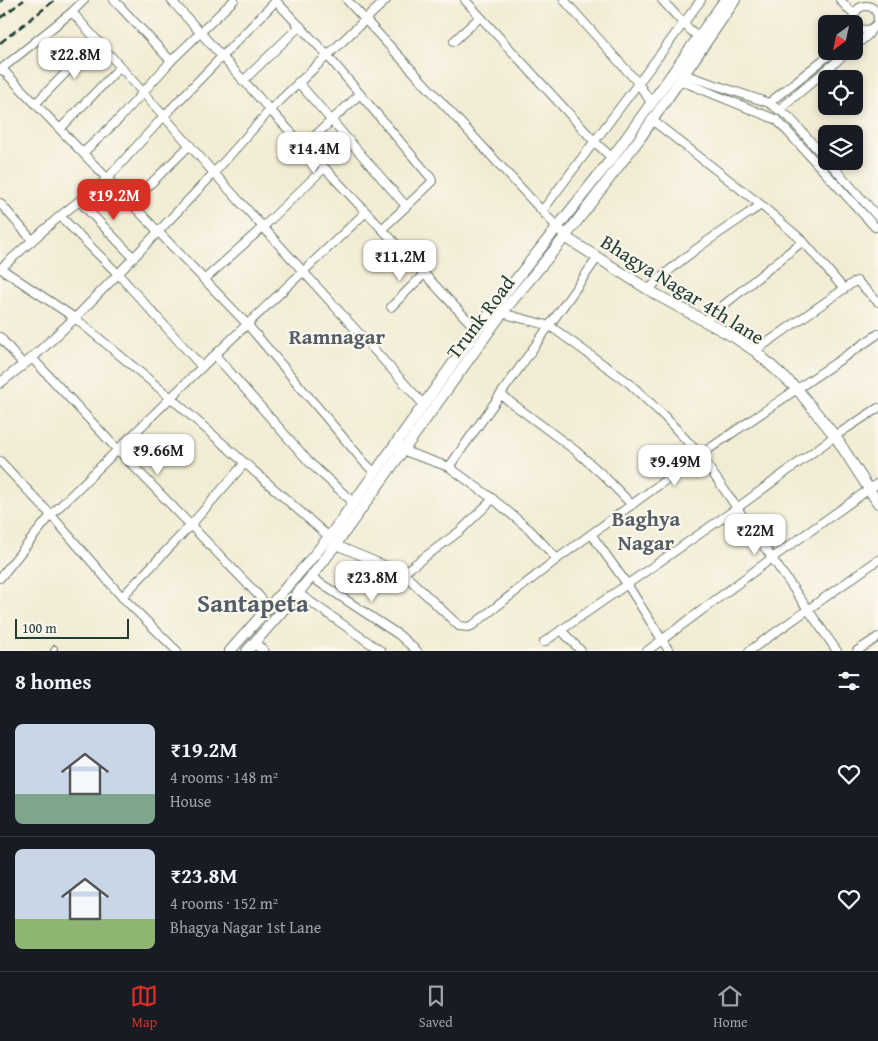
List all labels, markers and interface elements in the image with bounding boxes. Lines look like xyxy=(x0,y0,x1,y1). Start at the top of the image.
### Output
north arrow xyxy=(818,15,862,60)
map controls xyxy=(818,15,863,170)
pin: ₹22.8M xyxy=(34,38,116,80)
text: ₹22.8M xyxy=(49,42,101,66)
button: locate xyxy=(818,70,863,115)
button: layers xyxy=(818,125,863,170)
pin: ₹14.4M xyxy=(273,132,355,174)
text: ₹14.4M xyxy=(288,136,340,160)
pin: ₹19.2M xyxy=(73,178,155,221)
text: ₹19.2M xyxy=(88,183,140,207)
street label: Bhagya Nagar 4th lane xyxy=(596,227,770,351)
pin: ₹11.2M xyxy=(359,240,441,282)
text: ₹11.2M xyxy=(374,244,426,268)
street label: Trunk Road xyxy=(439,269,521,365)
district label: Ramnagar xyxy=(289,321,386,352)
pin: ₹9.66M xyxy=(117,434,199,476)
text: ₹9.66M xyxy=(132,438,184,462)
pin: ₹9.49M xyxy=(634,444,716,487)
text: ₹9.49M xyxy=(649,449,701,473)
district label: Baghya Nagar xyxy=(612,503,680,558)
pin: ₹22M xyxy=(725,514,785,556)
text: ₹22M xyxy=(736,518,774,542)
pin: ₹23.8M xyxy=(331,560,413,603)
text: ₹23.8M xyxy=(346,565,398,589)
district label: Santapeta xyxy=(197,585,309,621)
scale bar xyxy=(15,616,129,639)
text: 100 m xyxy=(22,618,57,638)
text: 8 homes xyxy=(15,666,91,697)
icon: filters xyxy=(835,667,863,695)
text: ₹19.2M xyxy=(170,734,238,765)
icon: home xyxy=(55,744,115,804)
icon: heart xyxy=(835,760,863,788)
text: 4 rooms · 148 m² xyxy=(170,765,278,789)
text: House xyxy=(170,789,211,813)
text: ₹23.8M xyxy=(170,860,238,891)
icon: home xyxy=(55,869,115,929)
icon: heart xyxy=(835,885,863,913)
text: 4 rooms · 152 m² xyxy=(170,891,278,915)
text: Bhagya Nagar 1st Lane xyxy=(170,915,321,939)
tab: Map xyxy=(130,982,158,1032)
tab: Saved xyxy=(419,982,453,1032)
tab: Home xyxy=(713,982,748,1032)

